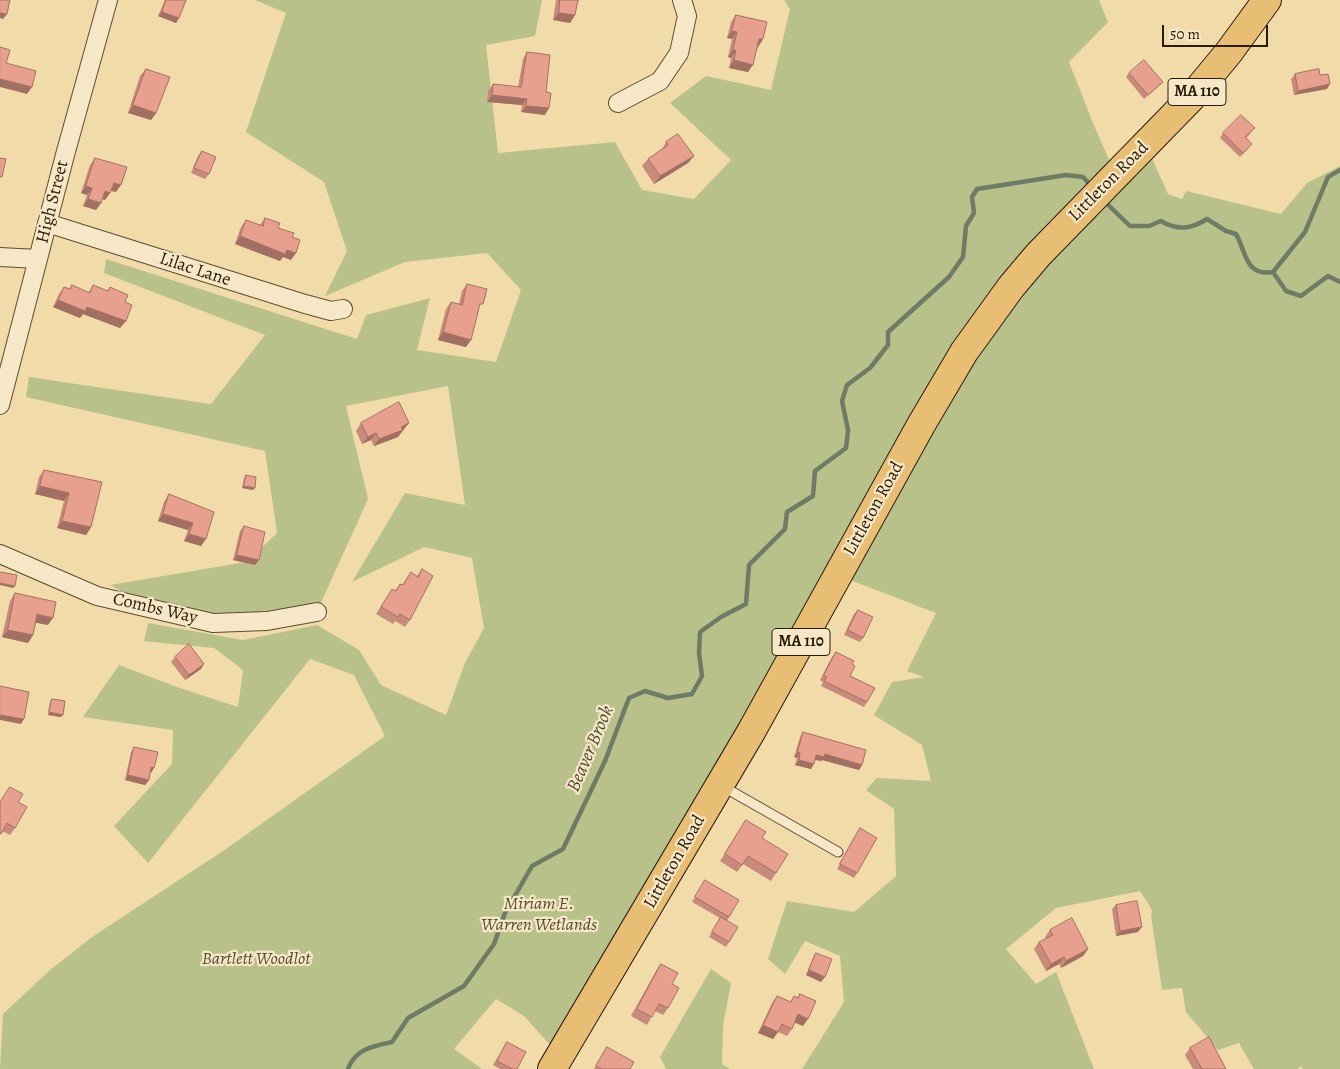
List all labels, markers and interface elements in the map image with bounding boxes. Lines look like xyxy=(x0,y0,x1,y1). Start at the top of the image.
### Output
scale bar xyxy=(1165,15,1271,47)
text: 50 m xyxy=(1170,24,1200,44)
road number: MA 110 xyxy=(1168,78,1226,105)
street label: Littleton Road xyxy=(1064,137,1154,227)
street label: High Street xyxy=(32,158,74,246)
street label: Lilac Lane xyxy=(157,248,233,292)
street label: Littleton Road xyxy=(839,458,909,560)
street label: Combs Way xyxy=(111,589,199,629)
road number: MA 110 xyxy=(772,628,830,656)
water label: Beaver Brook xyxy=(563,702,619,796)
street label: Littleton Road xyxy=(640,811,710,913)
park label: Miriam E. Warren Wetlands xyxy=(481,894,597,936)
park label: Bartlett Woodlot xyxy=(202,949,310,971)

